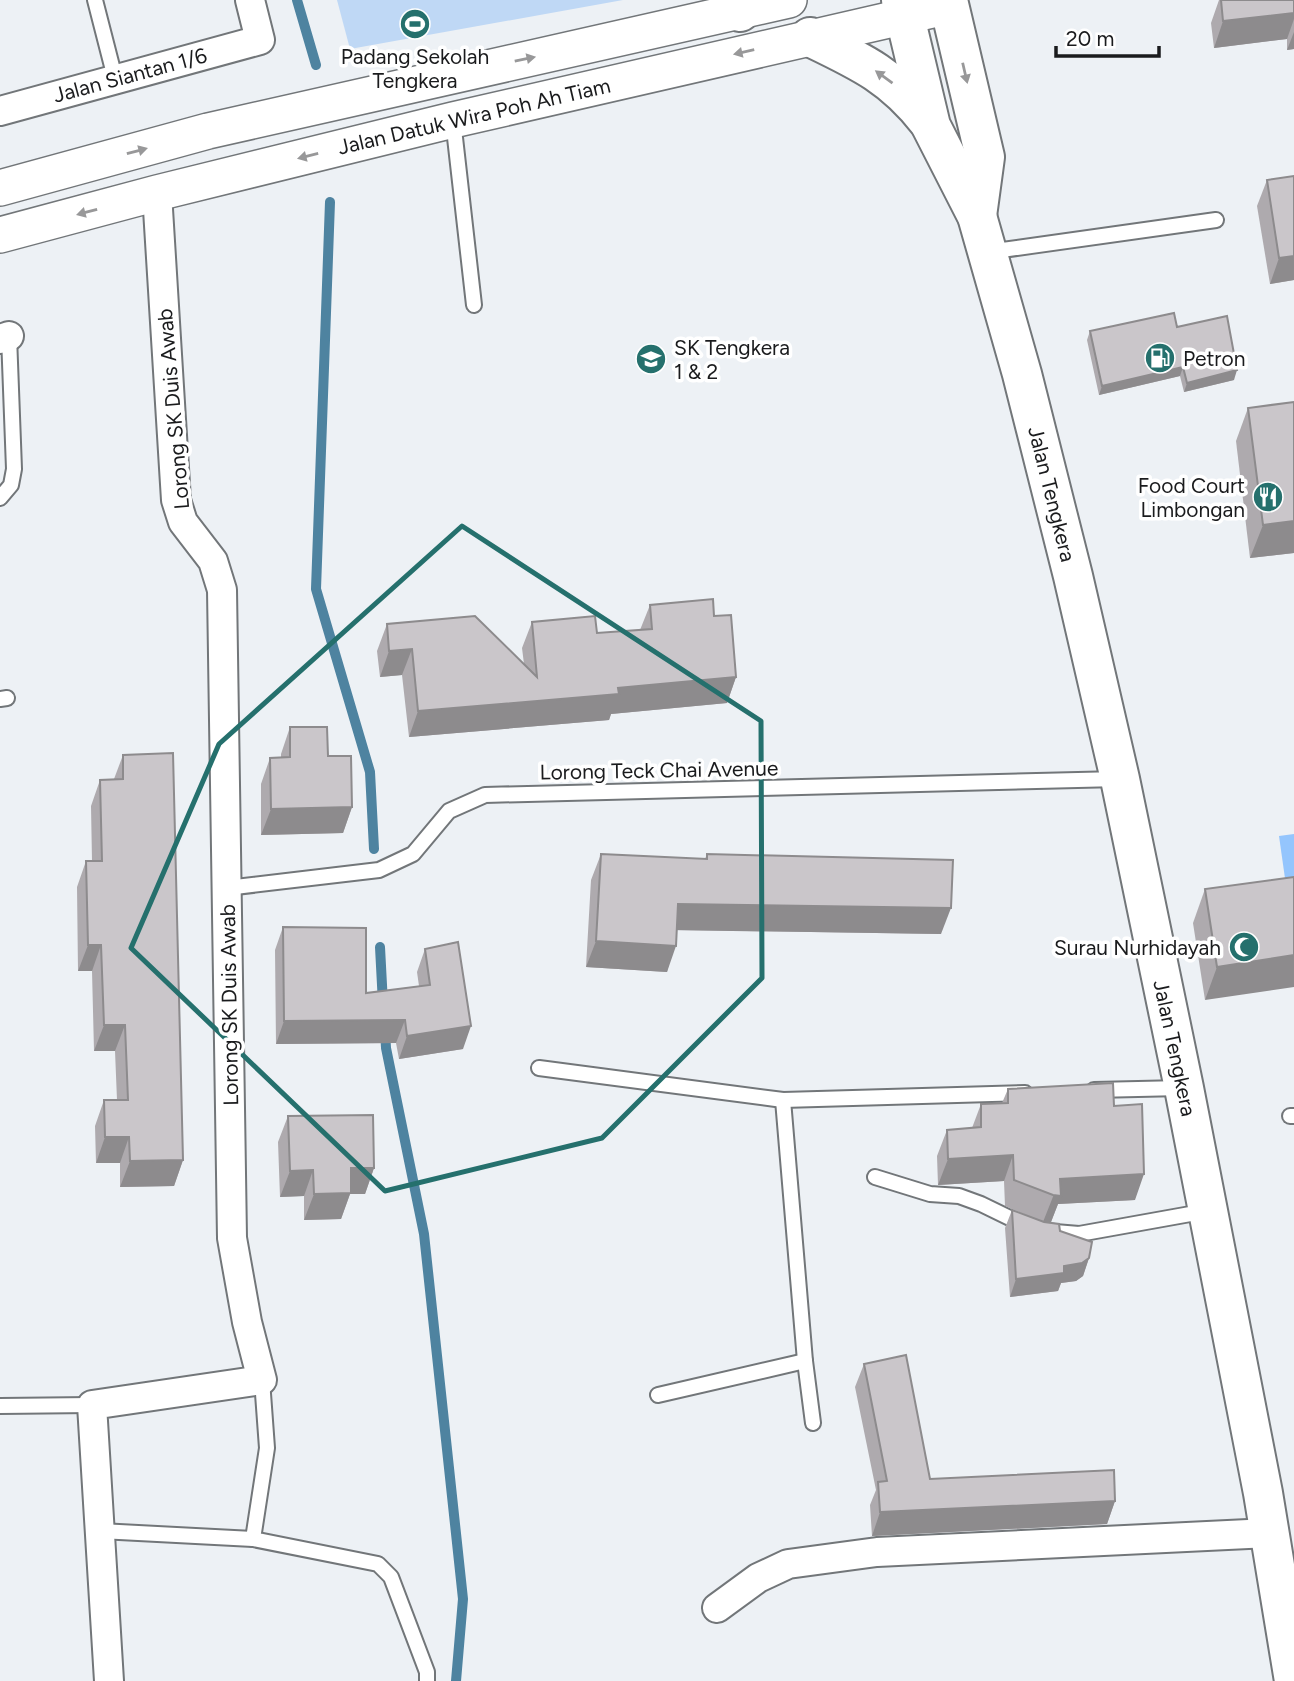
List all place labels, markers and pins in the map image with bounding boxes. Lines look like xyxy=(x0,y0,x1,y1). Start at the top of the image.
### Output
sports icon: Padang Sekolah Tengkera xyxy=(398,7,432,41)
place label: Padang Sekolah Tengkera xyxy=(341,44,489,93)
place label: SK Tengkera 1 & 2 xyxy=(674,335,790,384)
fuel station icon: Petron xyxy=(1143,341,1177,375)
school or university icon: SK Tengkera 1 & 2 xyxy=(634,342,668,376)
place label: Petron xyxy=(1183,346,1245,371)
place label: Food Court Limbongan xyxy=(1138,473,1245,522)
restaurant icon: Food Court Limbongan xyxy=(1251,480,1285,514)
mosque icon: Surau Nurhidayah xyxy=(1227,930,1261,964)
place label: Surau Nurhidayah xyxy=(1054,935,1221,960)

